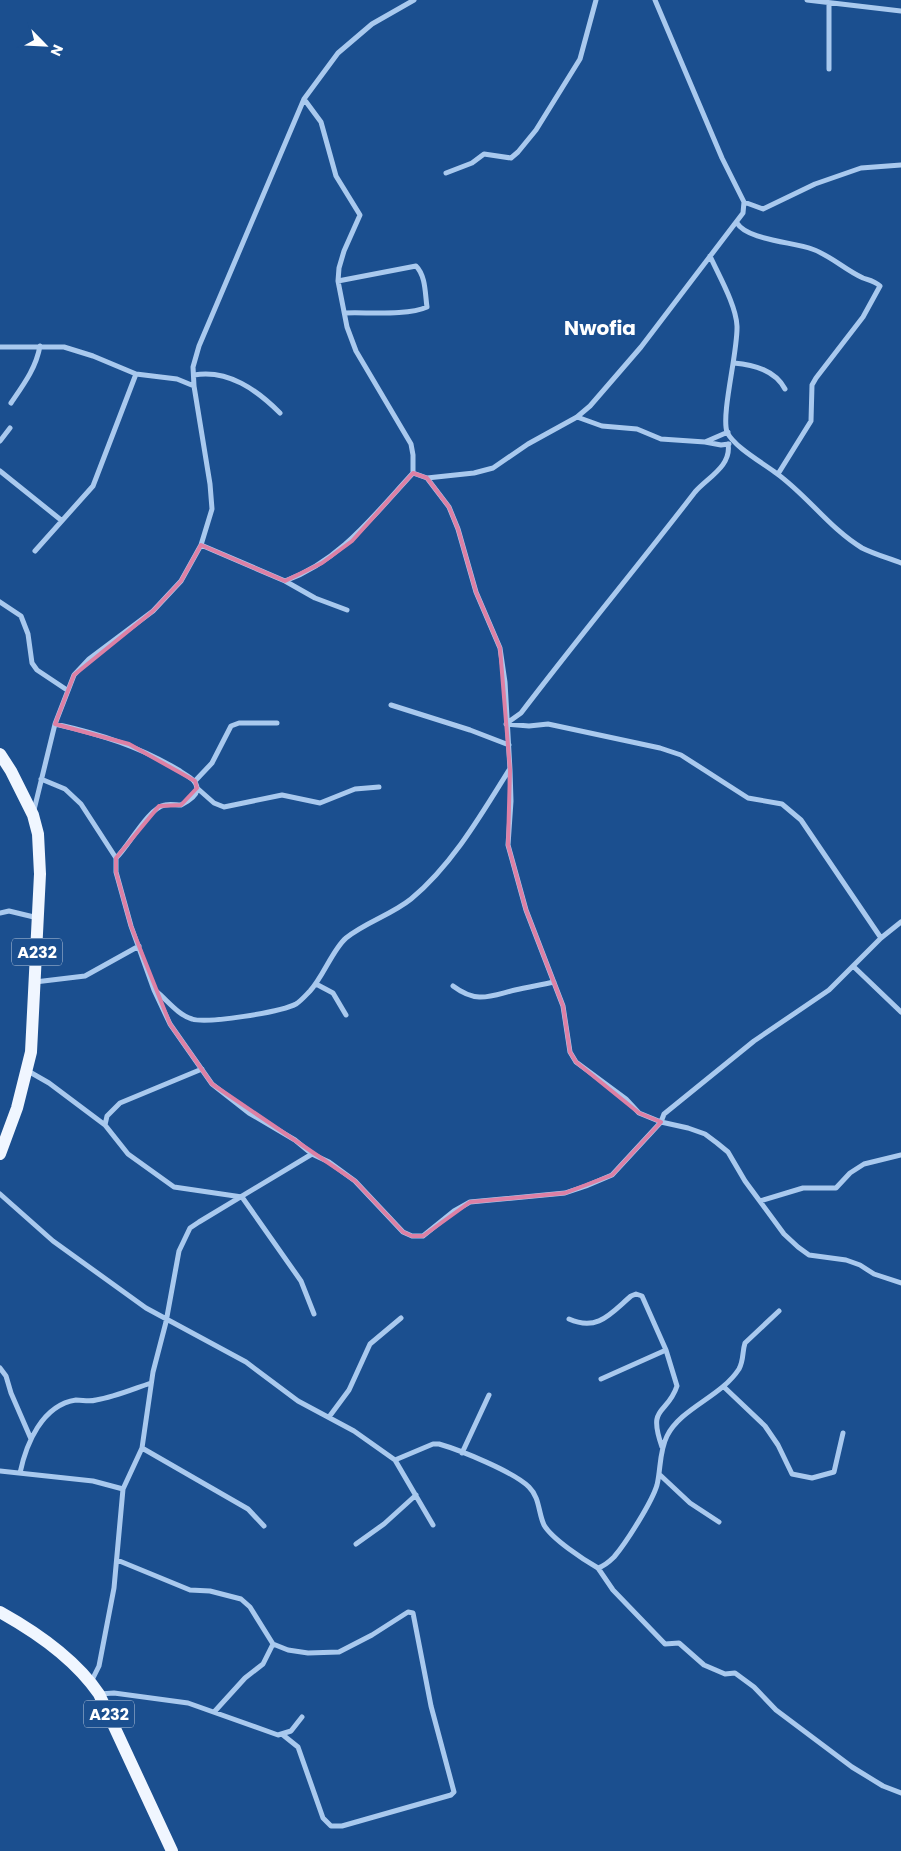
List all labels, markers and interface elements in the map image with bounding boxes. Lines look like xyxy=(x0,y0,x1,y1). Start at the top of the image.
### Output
north arrow xyxy=(20,20,70,70)
text: N xyxy=(46,41,68,59)
district label: Nwofia xyxy=(564,314,636,342)
road number: A232 xyxy=(12,939,62,966)
road number: A232 xyxy=(84,1700,134,1728)

